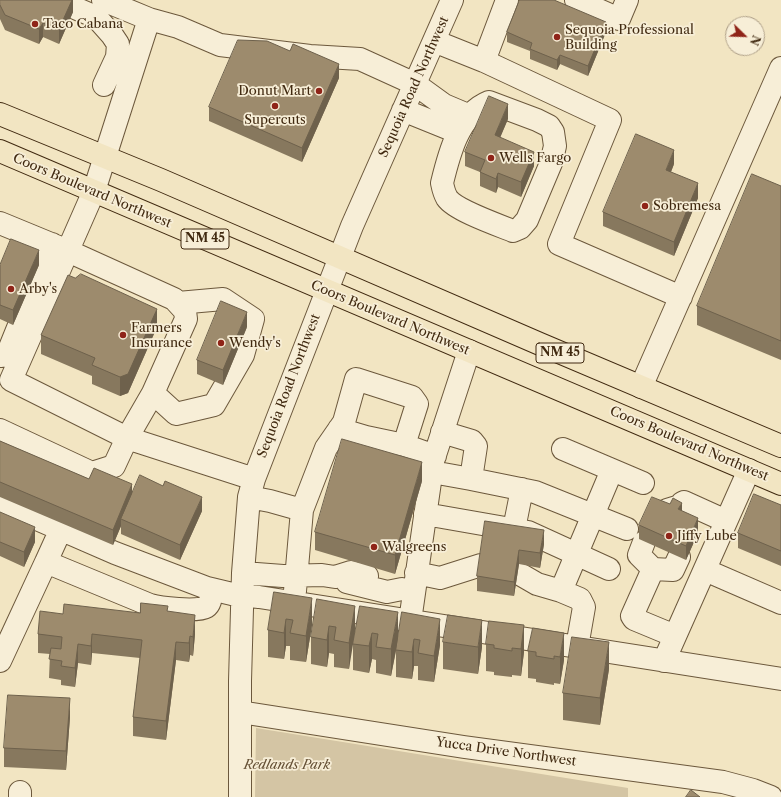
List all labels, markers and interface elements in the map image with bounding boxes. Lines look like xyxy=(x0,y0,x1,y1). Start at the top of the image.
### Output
street label: Sequoia Road Northwest xyxy=(376,14,452,160)
place label: Taco Cabana xyxy=(43,16,123,32)
north arrow xyxy=(725,16,765,56)
marker: Taco Cabana xyxy=(30,19,40,29)
place label: Sequoia Professional Building xyxy=(565,22,694,53)
marker: Sequoia Professional Building xyxy=(552,32,562,42)
text: N xyxy=(747,33,763,47)
place label: Donut Mart xyxy=(238,83,311,99)
marker: Donut Mart xyxy=(314,86,324,96)
marker: Supercuts xyxy=(270,101,280,111)
place label: Supercuts xyxy=(244,112,306,128)
street label: Coors Boulevard Northwest xyxy=(10,150,174,232)
place label: Wells Fargo xyxy=(499,150,571,166)
marker: Wells Fargo xyxy=(486,153,496,163)
place label: Sobremesa xyxy=(653,198,721,214)
marker: Sobremesa xyxy=(640,201,650,211)
road number: NM 45 xyxy=(181,229,229,249)
street label: Coors Boulevard Northwest xyxy=(308,277,472,359)
place label: Arby's xyxy=(19,281,57,297)
marker: Arby's xyxy=(6,284,16,294)
street label: Sequoia Road Northwest xyxy=(254,312,324,460)
place label: Farmers Insurance xyxy=(131,320,192,351)
marker: Farmers Insurance xyxy=(118,330,128,340)
place label: Wendy's xyxy=(229,335,281,351)
marker: Wendy's xyxy=(216,338,226,348)
road number: NM 45 xyxy=(536,343,584,363)
street label: Coors Boulevard Northwest xyxy=(607,403,771,485)
place label: Jiffy Lube xyxy=(677,528,737,544)
marker: Jiffy Lube xyxy=(664,531,674,541)
place label: Walgreens xyxy=(382,539,446,555)
marker: Walgreens xyxy=(369,542,379,552)
street label: Yucca Drive Northwest xyxy=(435,734,577,770)
park label: Redlands Park xyxy=(244,757,330,773)

